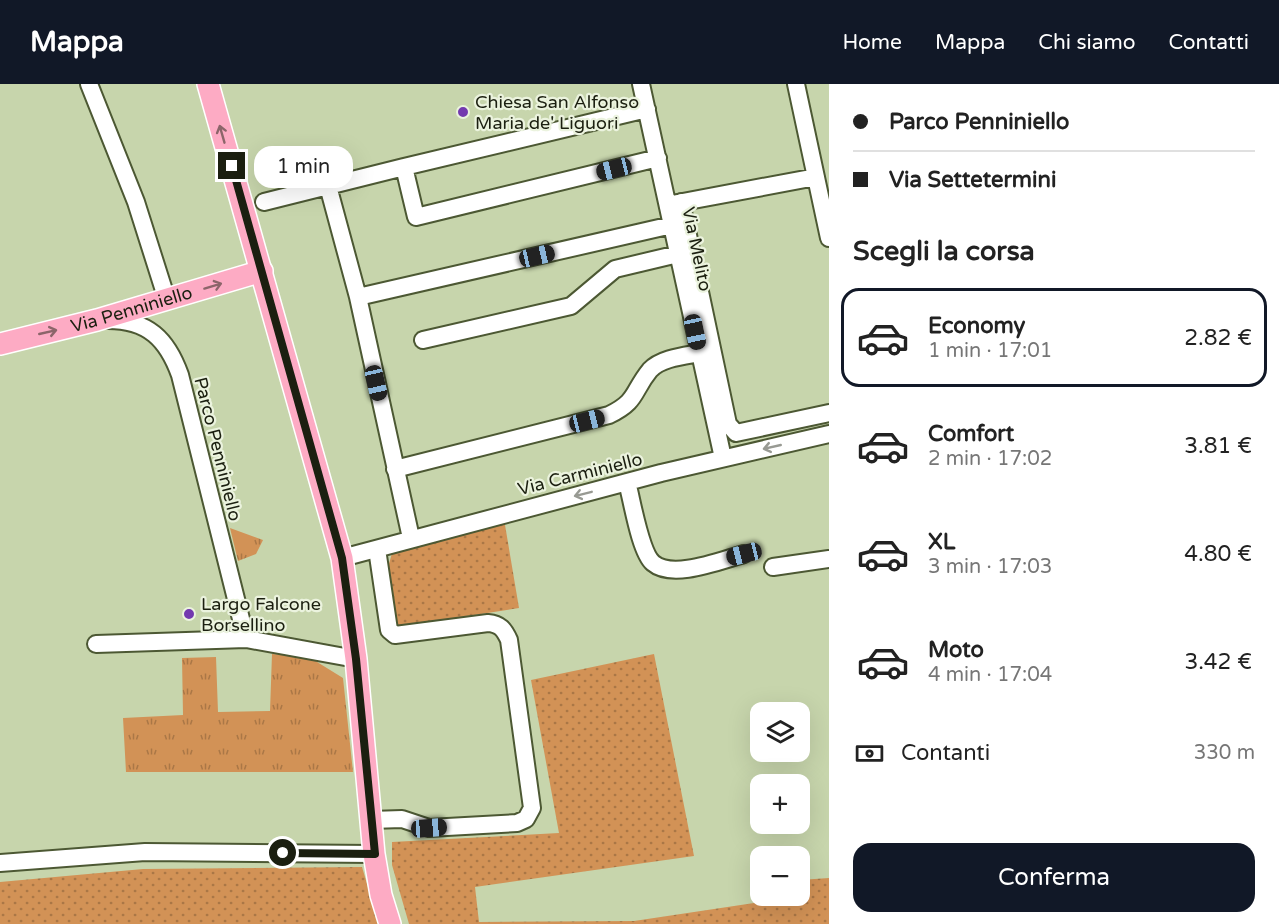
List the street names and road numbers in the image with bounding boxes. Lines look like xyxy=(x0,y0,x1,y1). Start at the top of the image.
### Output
street label: Via Melito xyxy=(677,205,717,293)
street label: Via Penniniello xyxy=(68,281,195,337)
street label: Parco Penniniello xyxy=(189,375,247,523)
street label: Via Carminiello xyxy=(515,448,645,500)

